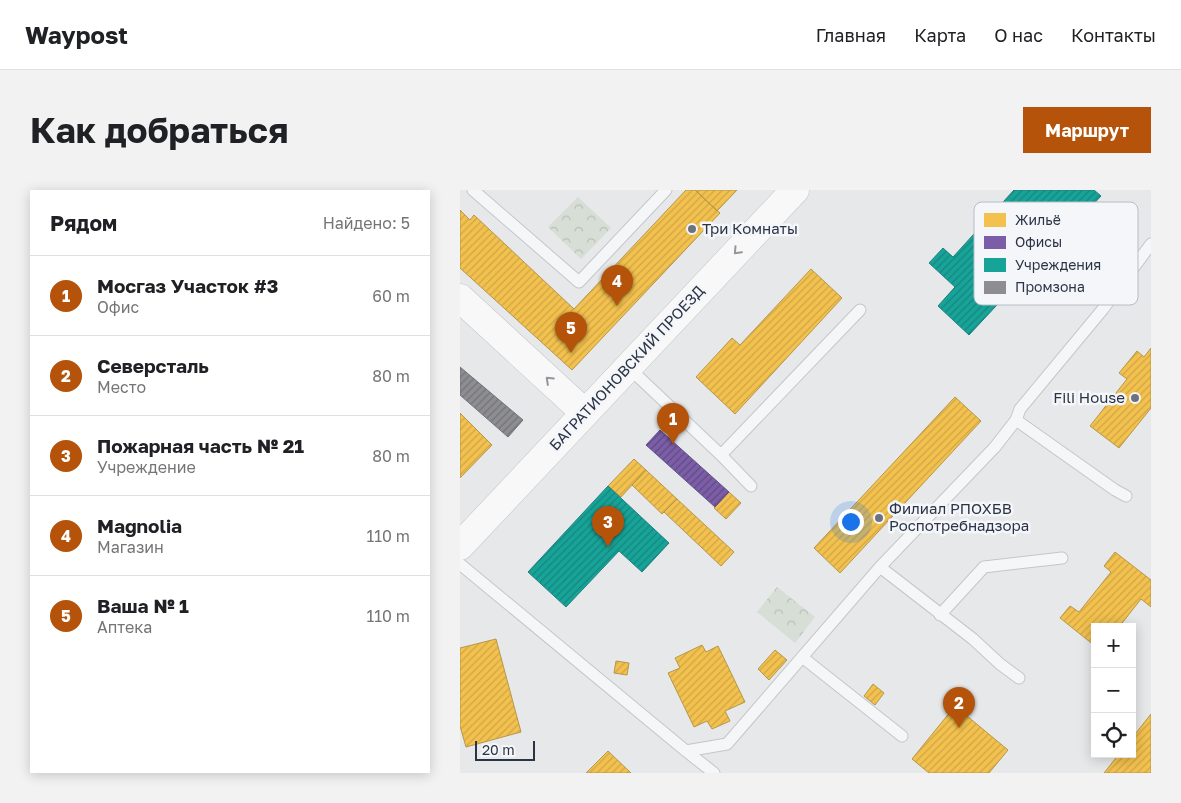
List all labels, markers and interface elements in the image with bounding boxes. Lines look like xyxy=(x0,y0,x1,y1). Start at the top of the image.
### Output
text: Waypost xyxy=(25,20,128,49)
text: Главная xyxy=(816,24,886,46)
text: Карта xyxy=(914,24,966,46)
text: О нас xyxy=(994,24,1043,46)
text: Контакты xyxy=(1071,24,1156,46)
button: Маршрут xyxy=(1023,107,1151,153)
text: Как добраться xyxy=(30,109,288,151)
legend xyxy=(974,202,1138,305)
text: Рядом xyxy=(50,210,117,236)
text: Жильё xyxy=(1015,211,1061,228)
text: Найдено: 5 xyxy=(323,213,410,233)
place label: Три Комнаты xyxy=(702,219,798,237)
marker: Три Комнаты xyxy=(686,223,698,235)
text: Офисы xyxy=(1015,233,1062,250)
one-way arrow xyxy=(734,245,743,254)
text: Учреждения xyxy=(1015,256,1101,273)
pin: 4 xyxy=(601,265,633,306)
text: Мосгаз Участок #3 xyxy=(97,274,278,297)
text: Промзона xyxy=(1015,278,1085,295)
street label: БАГРАТИОНОВСКИЙ ПРОЕЗД xyxy=(545,281,708,453)
text: 1 xyxy=(62,286,70,306)
text: 60 m xyxy=(372,286,410,306)
text: Офис xyxy=(97,297,139,317)
pin: 5 xyxy=(555,312,587,353)
text: Северсталь xyxy=(97,354,209,377)
text: 2 xyxy=(61,366,71,386)
text: 80 m xyxy=(372,366,410,386)
text: Место xyxy=(97,377,146,397)
one-way arrow xyxy=(545,377,554,386)
place label: Fili House xyxy=(1053,388,1125,406)
marker: Fili House xyxy=(1129,392,1141,404)
pin: 1 xyxy=(657,403,689,444)
text: Пожарная часть № 21 xyxy=(97,434,304,457)
text: 3 xyxy=(61,446,71,466)
text: 80 m xyxy=(372,446,410,466)
text: Учреждение xyxy=(97,457,196,477)
place label: Филиал РПОХБВ Роспотребнадзора xyxy=(889,499,1029,534)
pin: 3 xyxy=(592,506,624,547)
your location xyxy=(838,509,864,535)
marker: Филиал РПОХБВ Роспотребнадзора xyxy=(873,512,885,524)
text: Magnolia xyxy=(97,514,182,537)
text: 4 xyxy=(61,526,71,546)
text: 110 m xyxy=(366,526,410,546)
text: Магазин xyxy=(97,537,164,557)
text: Ваша № 1 xyxy=(97,594,189,617)
text: 5 xyxy=(61,606,71,626)
text: 110 m xyxy=(366,606,410,626)
text: Аптека xyxy=(97,617,152,637)
map controls xyxy=(1091,623,1136,758)
button: + xyxy=(1091,623,1136,668)
button: − xyxy=(1091,668,1136,713)
pin: 2 xyxy=(943,687,975,728)
button: locate xyxy=(1091,713,1136,758)
scale bar xyxy=(475,738,535,761)
text: 20 m xyxy=(482,741,515,758)

